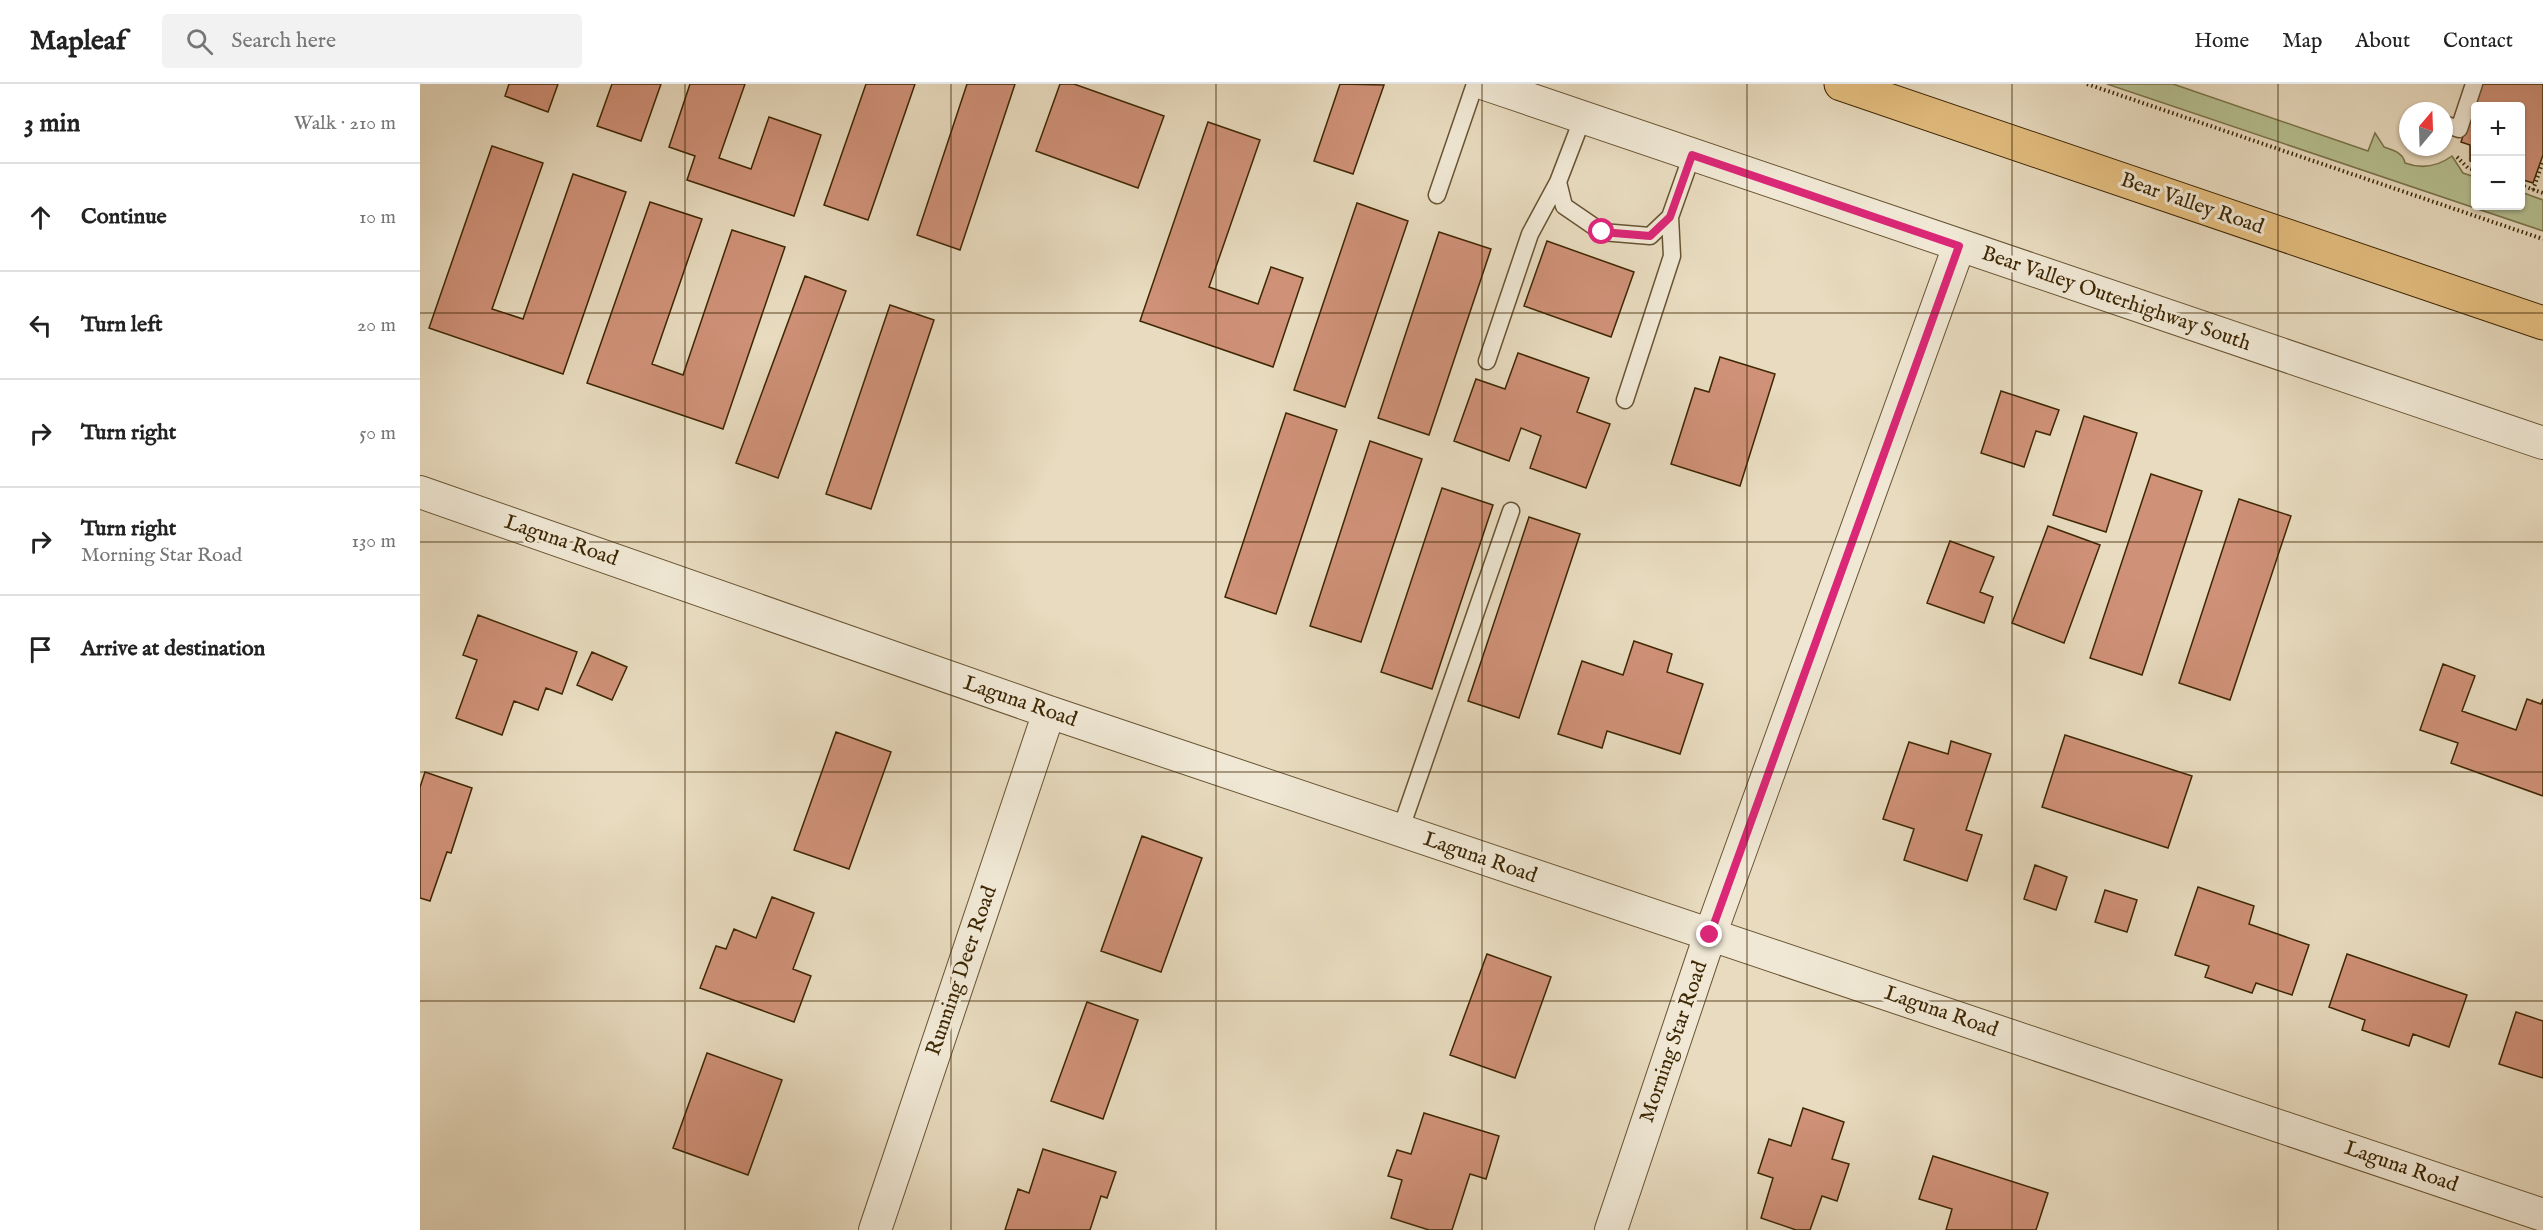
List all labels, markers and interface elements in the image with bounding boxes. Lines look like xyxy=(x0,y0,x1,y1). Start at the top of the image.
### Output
search box xyxy=(162,14,582,68)
text: Mapleaf xyxy=(30,24,126,59)
icon: search xyxy=(183,25,216,58)
text: Search here xyxy=(231,27,336,55)
text: Home xyxy=(2194,28,2249,55)
text: Map xyxy=(2282,28,2322,55)
text: About xyxy=(2355,28,2410,55)
text: Contact xyxy=(2443,28,2513,55)
north arrow xyxy=(2399,102,2453,156)
map controls xyxy=(2471,102,2525,210)
button: + xyxy=(2471,102,2525,156)
text: 3 min xyxy=(24,107,80,140)
text: Walk · 210 m xyxy=(294,111,396,136)
button: − xyxy=(2471,156,2525,210)
street label: Bear Valley Road xyxy=(2117,167,2268,241)
icon: ahead xyxy=(24,201,57,234)
text: Continue xyxy=(81,203,167,231)
text: 10 m xyxy=(359,205,396,230)
route start xyxy=(1588,218,1614,244)
street label: Bear Valley Outerhighway South xyxy=(1978,240,2254,358)
icon: left xyxy=(24,309,57,342)
text: Turn left xyxy=(81,311,163,339)
text: 20 m xyxy=(357,313,396,338)
icon: right xyxy=(24,417,57,450)
text: Turn right xyxy=(81,419,176,447)
text: 50 m xyxy=(359,421,396,446)
street label: Laguna Road xyxy=(501,509,622,573)
text: Turn right xyxy=(81,515,176,543)
icon: right xyxy=(24,525,57,558)
text: 130 m xyxy=(351,529,396,554)
text: Morning Star Road xyxy=(81,543,242,568)
icon: arrive xyxy=(24,633,57,666)
text: Arrive at destination xyxy=(81,635,265,663)
street label: Laguna Road xyxy=(960,670,1081,734)
street label: Laguna Road xyxy=(1420,826,1541,890)
street label: Running Deer Road xyxy=(920,882,1004,1059)
route end xyxy=(1696,921,1722,947)
street label: Morning Star Road xyxy=(1634,957,1715,1126)
street label: Laguna Road xyxy=(1881,980,2002,1044)
street label: Laguna Road xyxy=(2341,1135,2462,1199)

